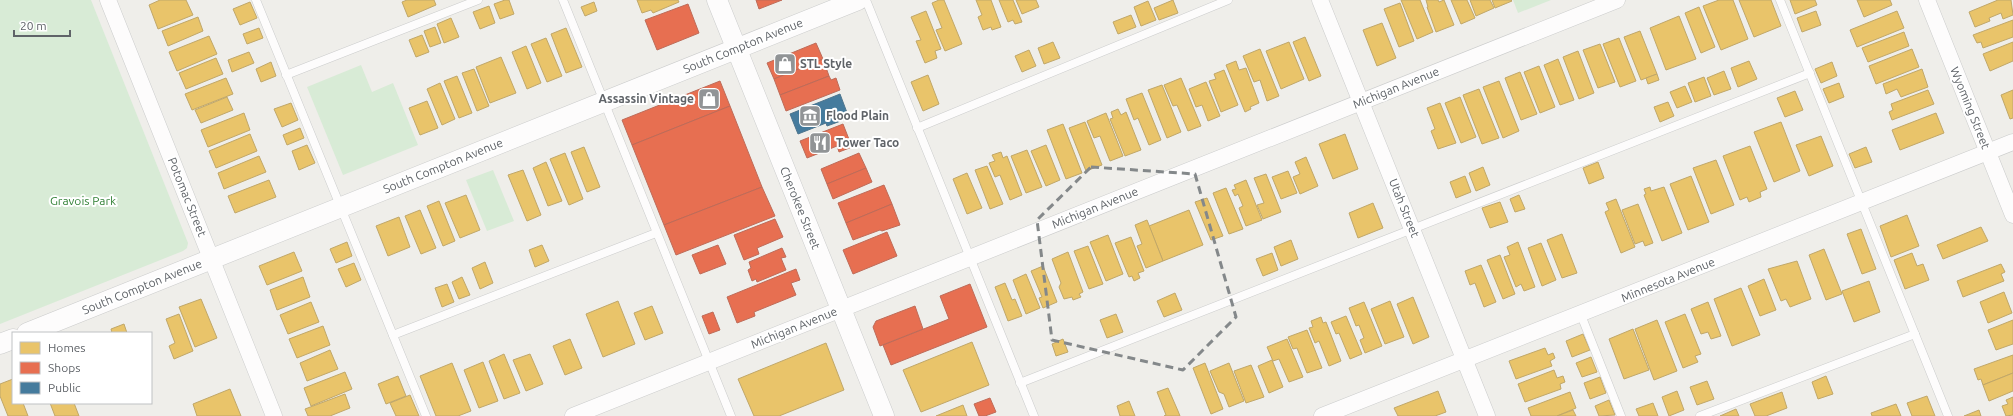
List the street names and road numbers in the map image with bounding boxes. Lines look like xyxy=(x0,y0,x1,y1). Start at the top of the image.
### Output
street label: South Compton Avenue xyxy=(681,16,805,76)
street label: Michigan Avenue xyxy=(1351,64,1441,111)
street label: Wyoming Street xyxy=(1948,65,1993,151)
street label: South Compton Avenue xyxy=(381,136,505,196)
street label: Potomac Street xyxy=(166,155,209,239)
street label: Cherokee Street xyxy=(778,165,823,251)
street label: Utah Street xyxy=(1387,177,1422,239)
street label: Michigan Avenue xyxy=(1050,184,1140,231)
street label: Minnesota Avenue xyxy=(1619,255,1717,304)
street label: South Compton Avenue xyxy=(80,257,204,317)
street label: Michigan Avenue xyxy=(749,304,839,351)

